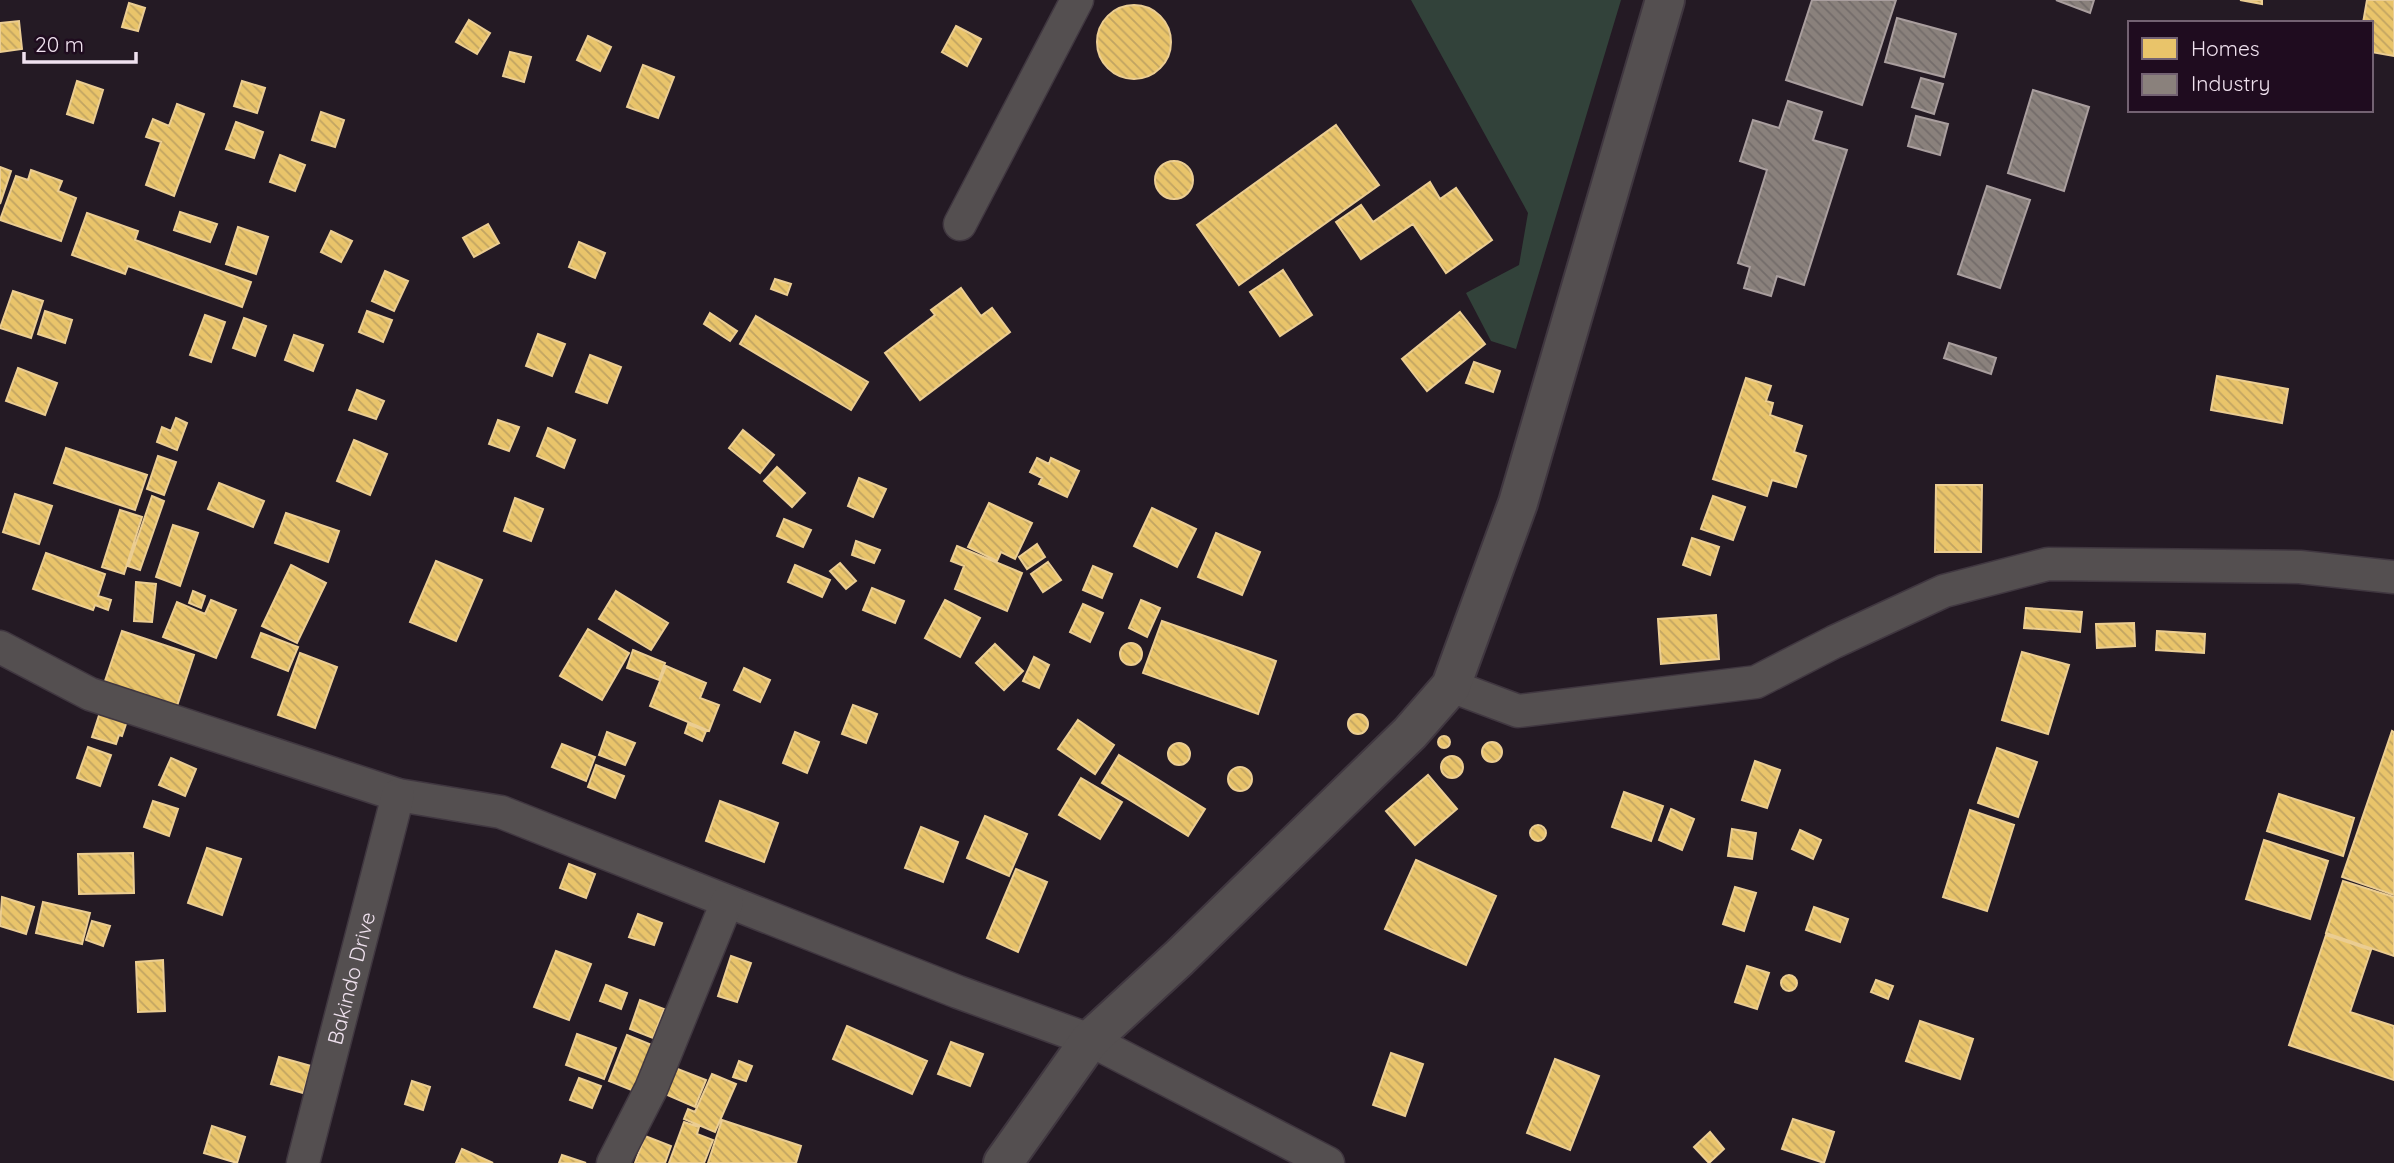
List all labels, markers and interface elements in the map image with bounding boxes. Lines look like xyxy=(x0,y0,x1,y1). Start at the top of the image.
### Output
scale bar xyxy=(24,21,136,65)
legend xyxy=(2128,21,2373,112)
text: 20 m xyxy=(35,31,84,57)
text: Homes xyxy=(2191,35,2260,61)
text: Industry xyxy=(2191,70,2270,96)
street label: Bakindo Drive xyxy=(321,909,380,1047)

